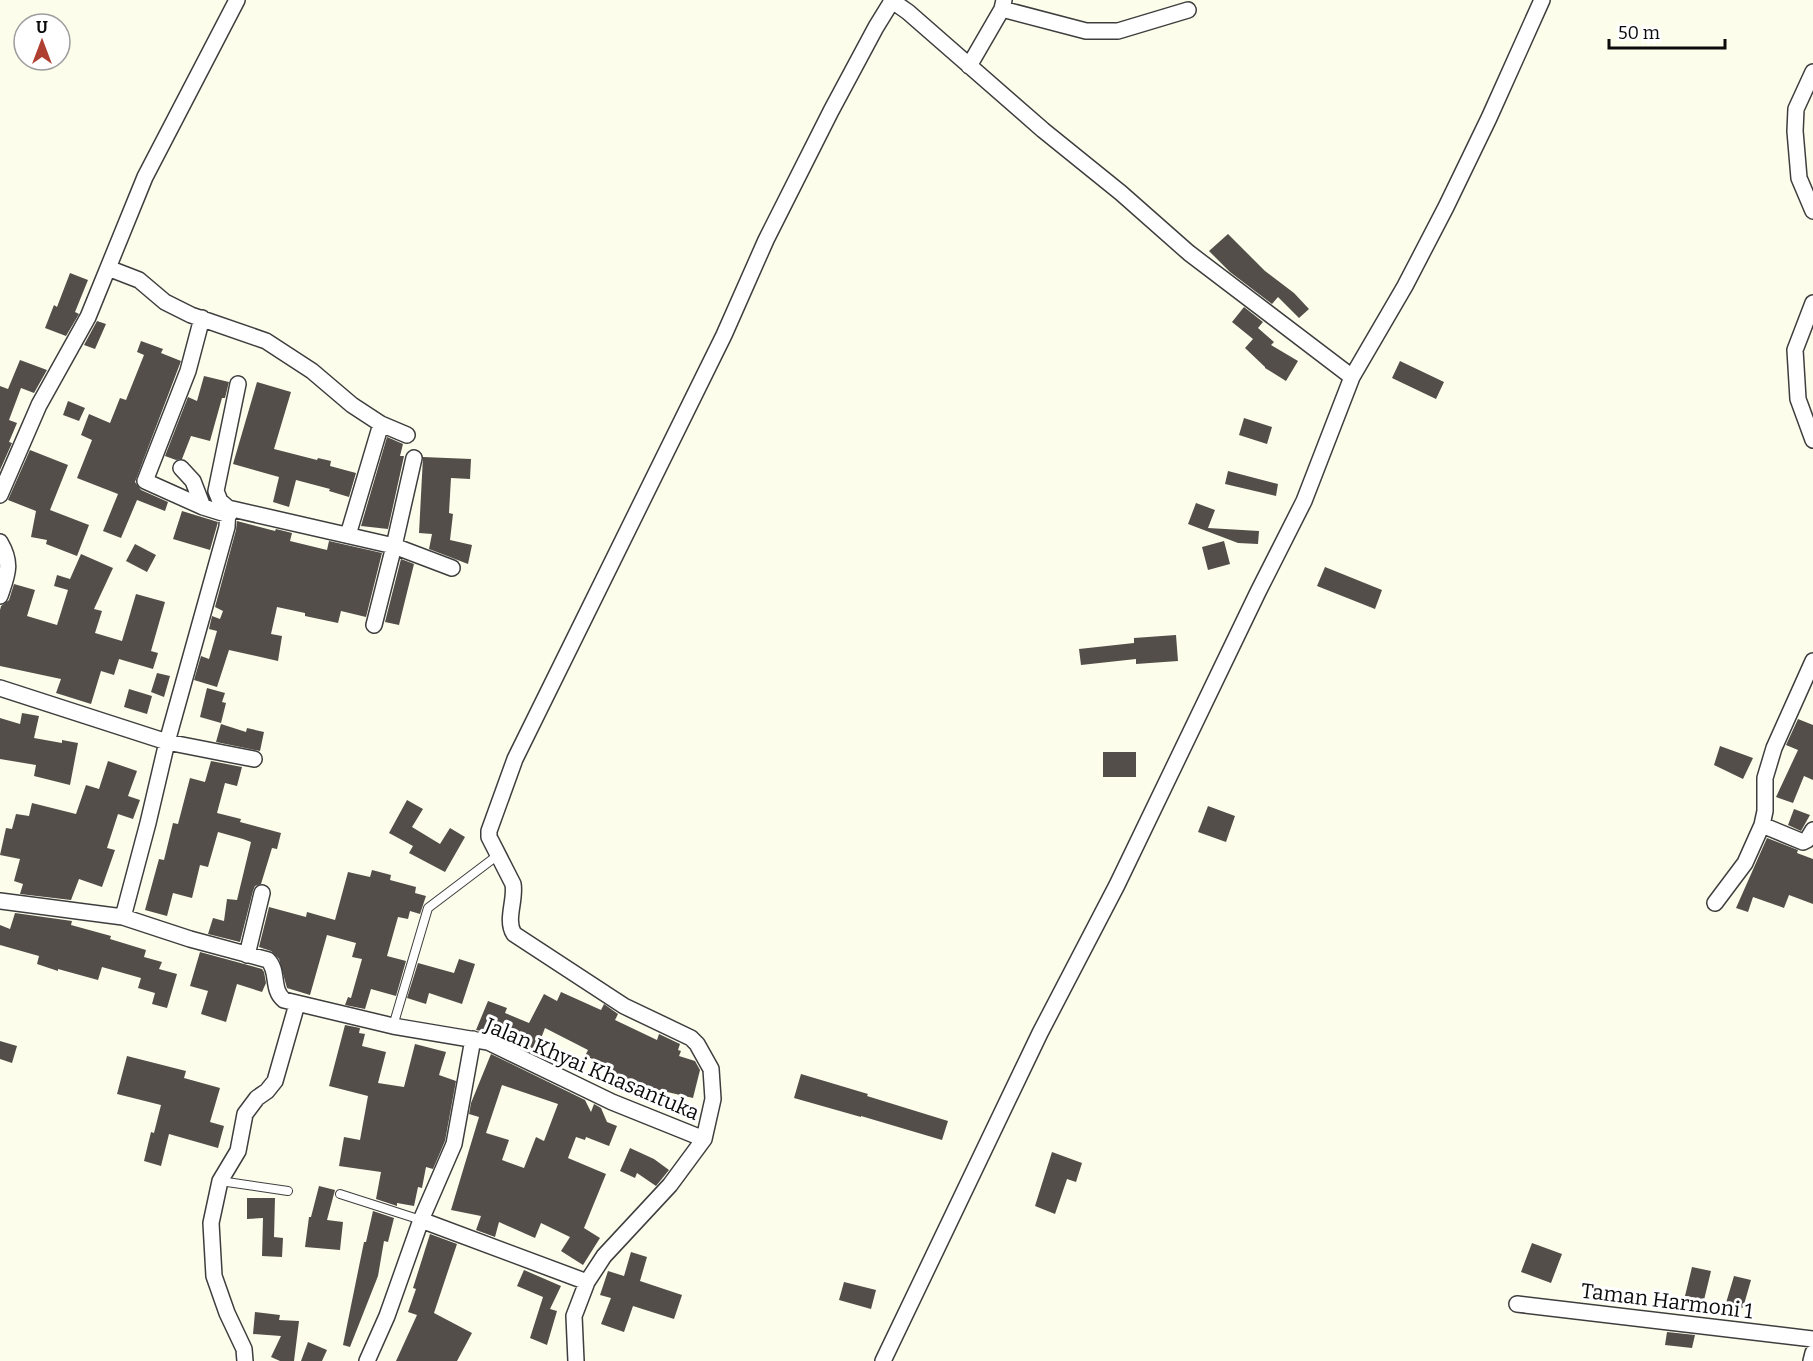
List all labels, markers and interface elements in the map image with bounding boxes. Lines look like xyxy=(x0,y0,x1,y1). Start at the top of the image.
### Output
north arrow xyxy=(12,12,72,72)
scale bar xyxy=(1609,12,1724,50)
text: U xyxy=(36,18,48,37)
text: 50 m xyxy=(1618,22,1660,44)
street label: Jalan Khyai Khasantuka xyxy=(480,1012,704,1126)
street label: Taman Harmoni 1 xyxy=(1580,1278,1755,1324)

